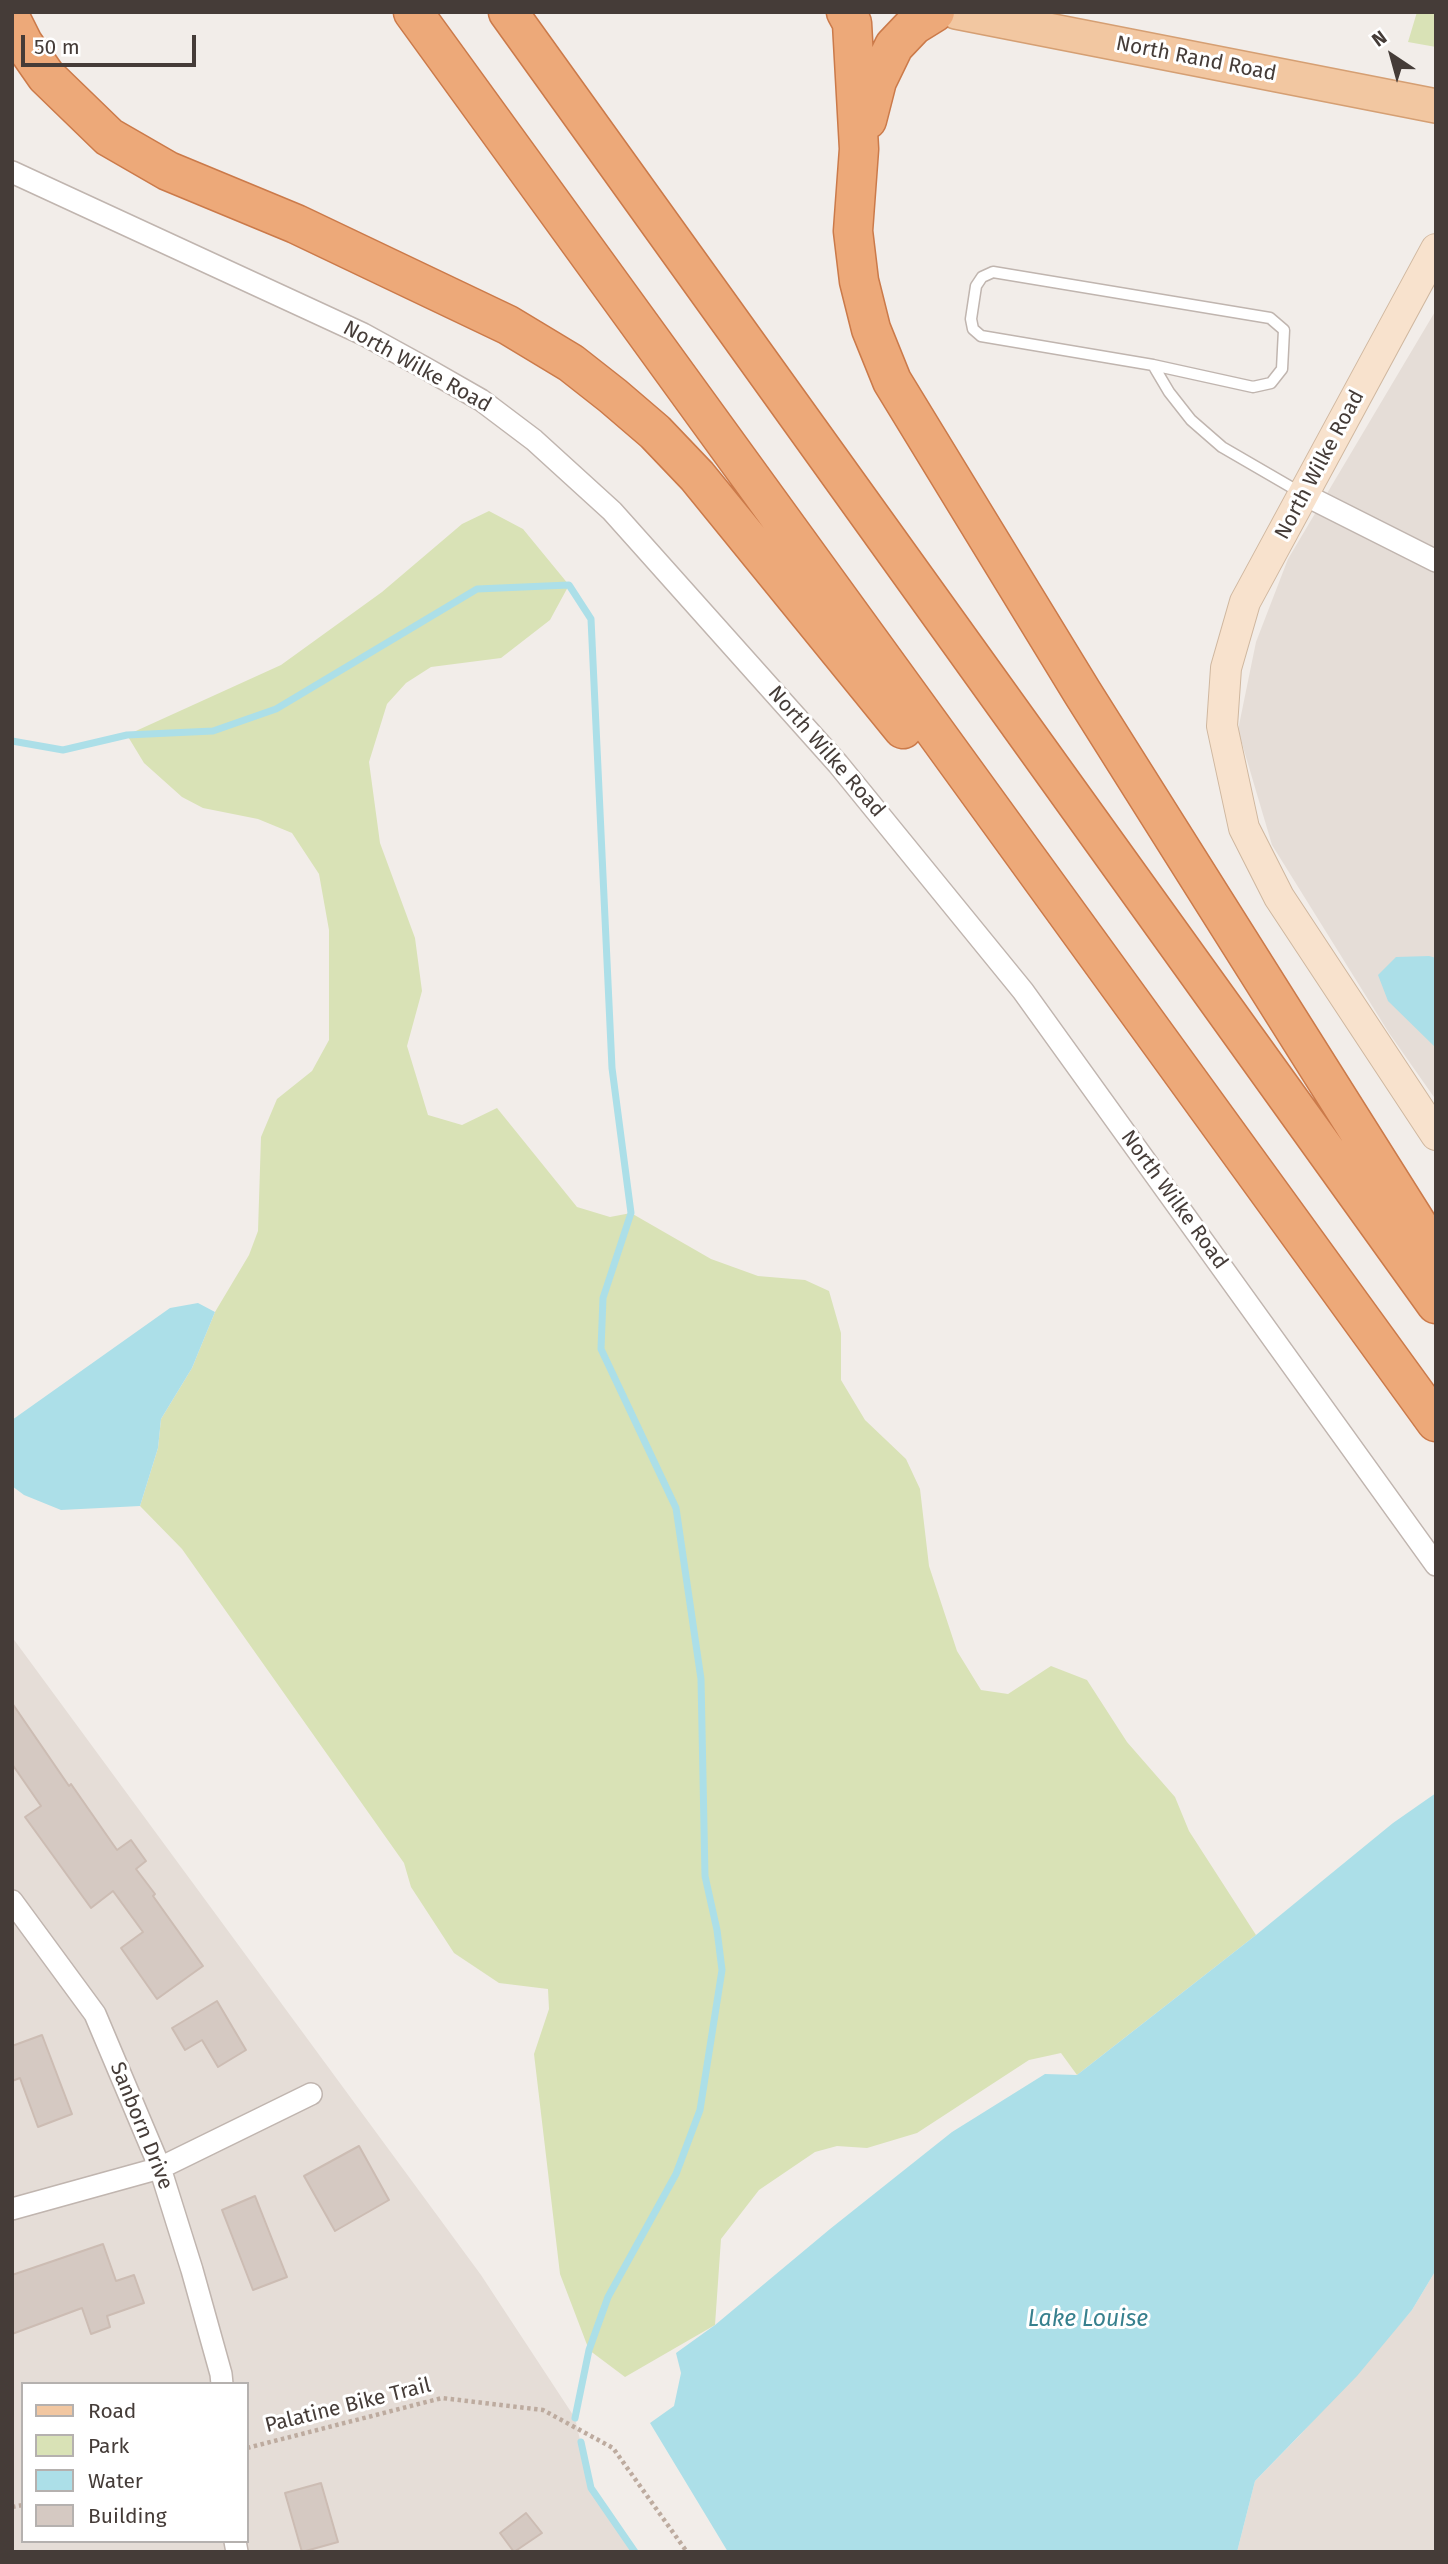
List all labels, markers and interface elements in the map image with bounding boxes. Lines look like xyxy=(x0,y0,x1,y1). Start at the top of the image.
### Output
scale bar xyxy=(24,21,200,65)
north arrow xyxy=(1357,21,1427,91)
text: N xyxy=(1367,26,1391,52)
street label: North Rand Road xyxy=(1114,31,1278,87)
text: 50 m xyxy=(34,34,80,60)
street label: North Wilke Road xyxy=(338,316,496,418)
street label: North Wilke Road xyxy=(1270,386,1370,544)
street label: North Wilke Road xyxy=(762,681,890,823)
street label: North Wilke Road xyxy=(1115,1126,1233,1274)
street label: Sanborn Drive xyxy=(104,2059,178,2193)
water label: Lake Louise xyxy=(1028,2306,1148,2334)
street label: Palatine Bike Trail xyxy=(263,2373,433,2439)
legend xyxy=(21,2382,248,2543)
text: Road xyxy=(88,2398,136,2424)
text: Park xyxy=(88,2433,129,2459)
text: Water xyxy=(88,2468,143,2494)
text: Building xyxy=(88,2503,167,2529)

